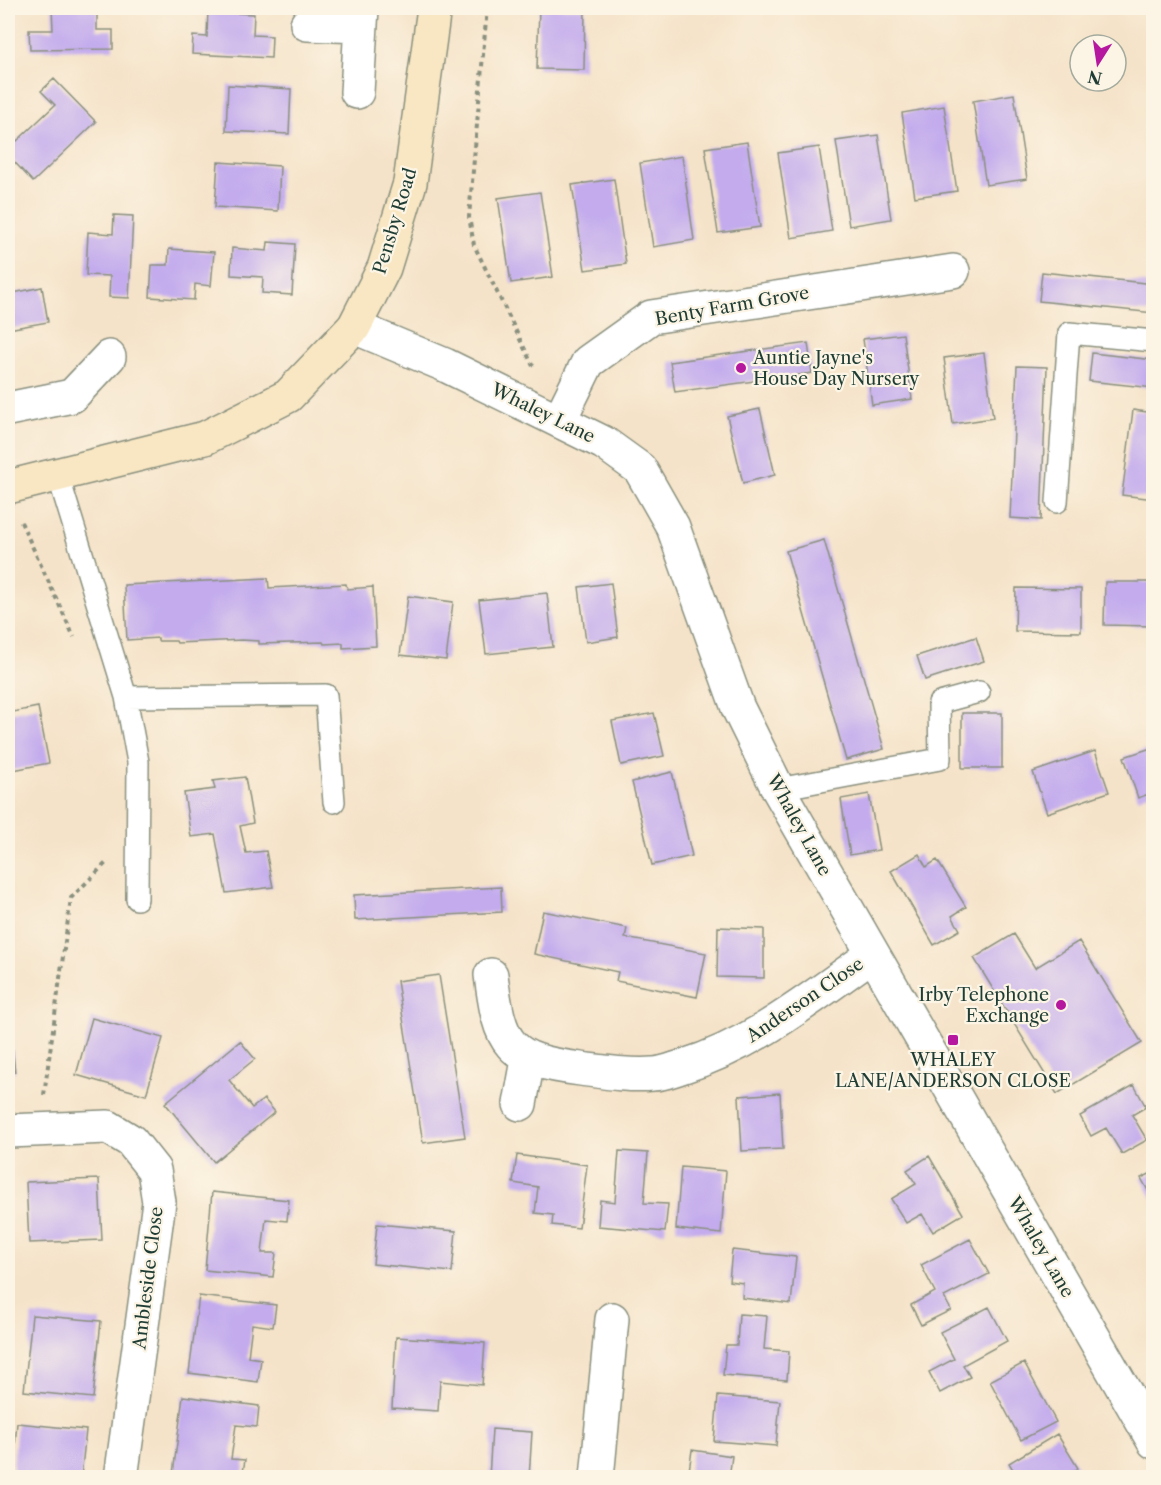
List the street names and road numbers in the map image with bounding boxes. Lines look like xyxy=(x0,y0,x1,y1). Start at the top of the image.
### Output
street label: Pensby Road xyxy=(368,165,422,277)
street label: Benty Farm Grove xyxy=(653,282,811,330)
street label: Whaley Lane xyxy=(487,378,599,448)
street label: Whaley Lane xyxy=(762,769,836,880)
street label: Anderson Close xyxy=(742,953,868,1048)
street label: Whaley Lane xyxy=(1003,1192,1079,1301)
street label: Ambleside Close xyxy=(128,1205,168,1352)

